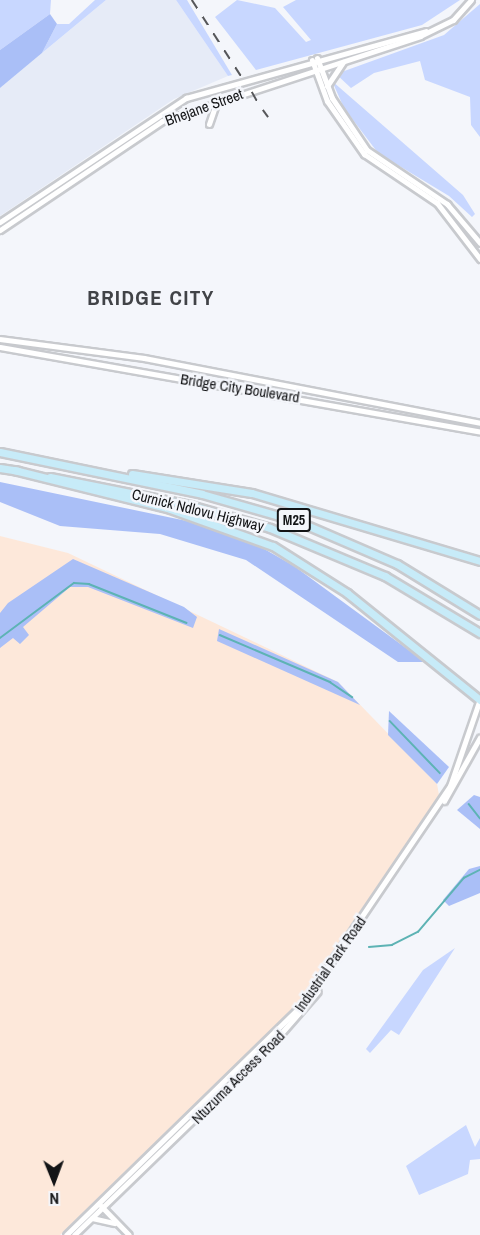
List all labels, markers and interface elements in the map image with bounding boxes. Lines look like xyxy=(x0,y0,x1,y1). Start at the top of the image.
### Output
street label: Bhejane Street xyxy=(163,85,245,129)
district label: BRIDGE CITY xyxy=(87,285,215,311)
street label: Bridge City Boulevard xyxy=(179,370,301,406)
street label: Curnick Ndlovu Highway xyxy=(130,485,266,535)
road number: M25 xyxy=(276,509,312,531)
street label: Industrial Park Road xyxy=(290,913,370,1015)
street label: Ntuzuma Access Road xyxy=(187,1026,289,1128)
north arrow xyxy=(24,1151,84,1211)
text: N xyxy=(49,1188,59,1210)

